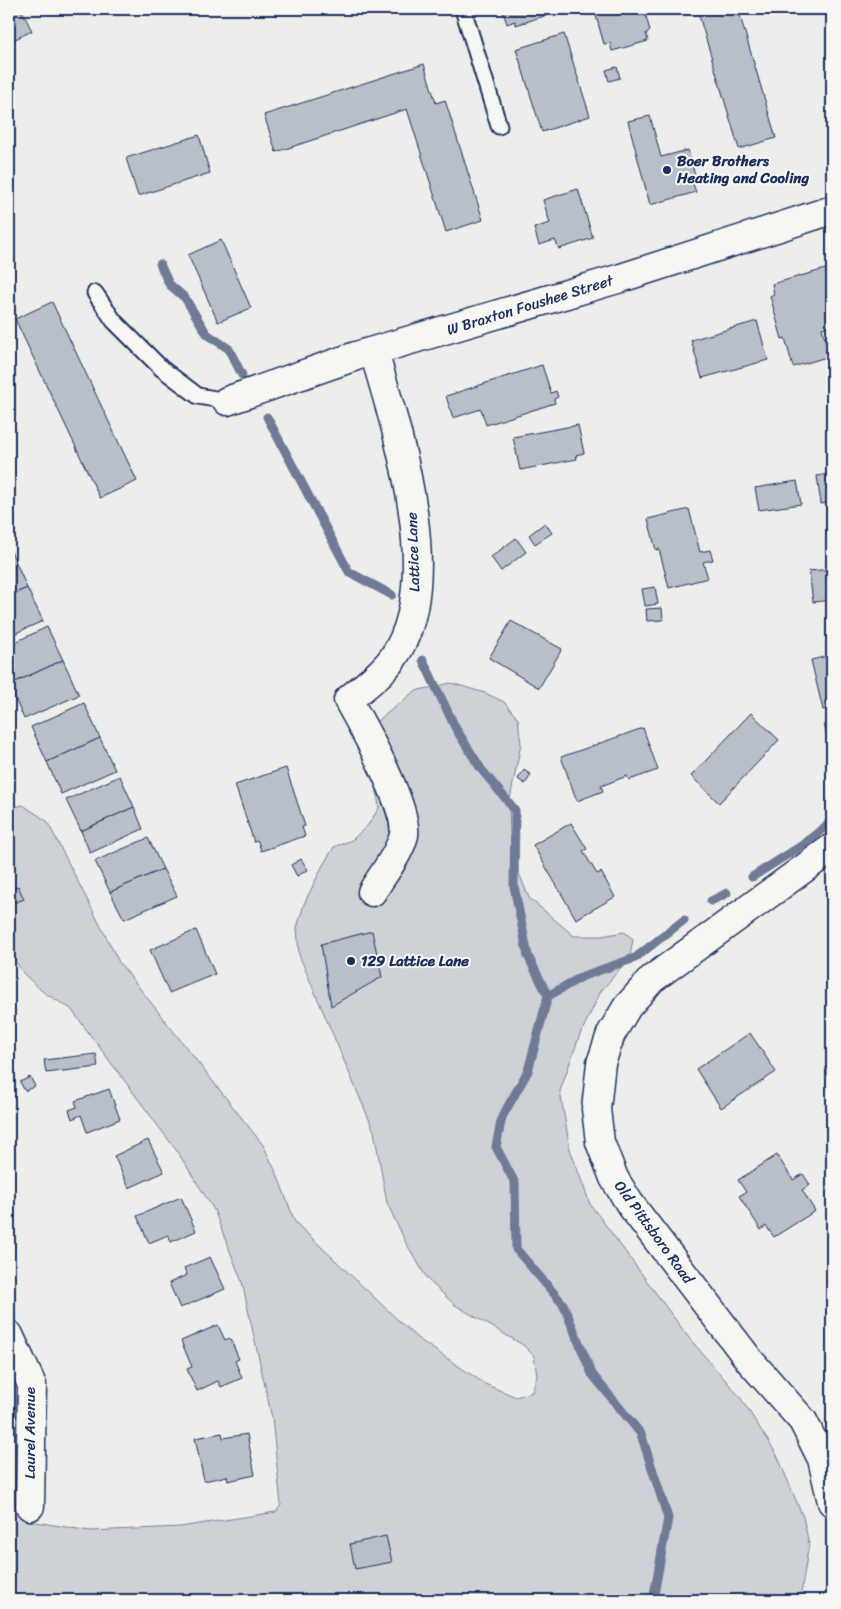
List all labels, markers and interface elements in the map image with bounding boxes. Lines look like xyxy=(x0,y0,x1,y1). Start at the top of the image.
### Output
place label: Boer Brothers Heating and Cooling xyxy=(676,148,809,191)
marker: Boer Brothers Heating and Cooling xyxy=(661,164,673,176)
street label: W Braxton Foushee Street xyxy=(444,267,617,343)
street label: Lattice Lane xyxy=(399,511,427,592)
place label: 129 Lattice Lane xyxy=(361,948,469,974)
marker: 129 Lattice Lane xyxy=(345,955,357,967)
street label: Old Pittsboro Road xyxy=(607,1175,701,1290)
street label: Laurel Avenue xyxy=(17,1387,43,1479)

